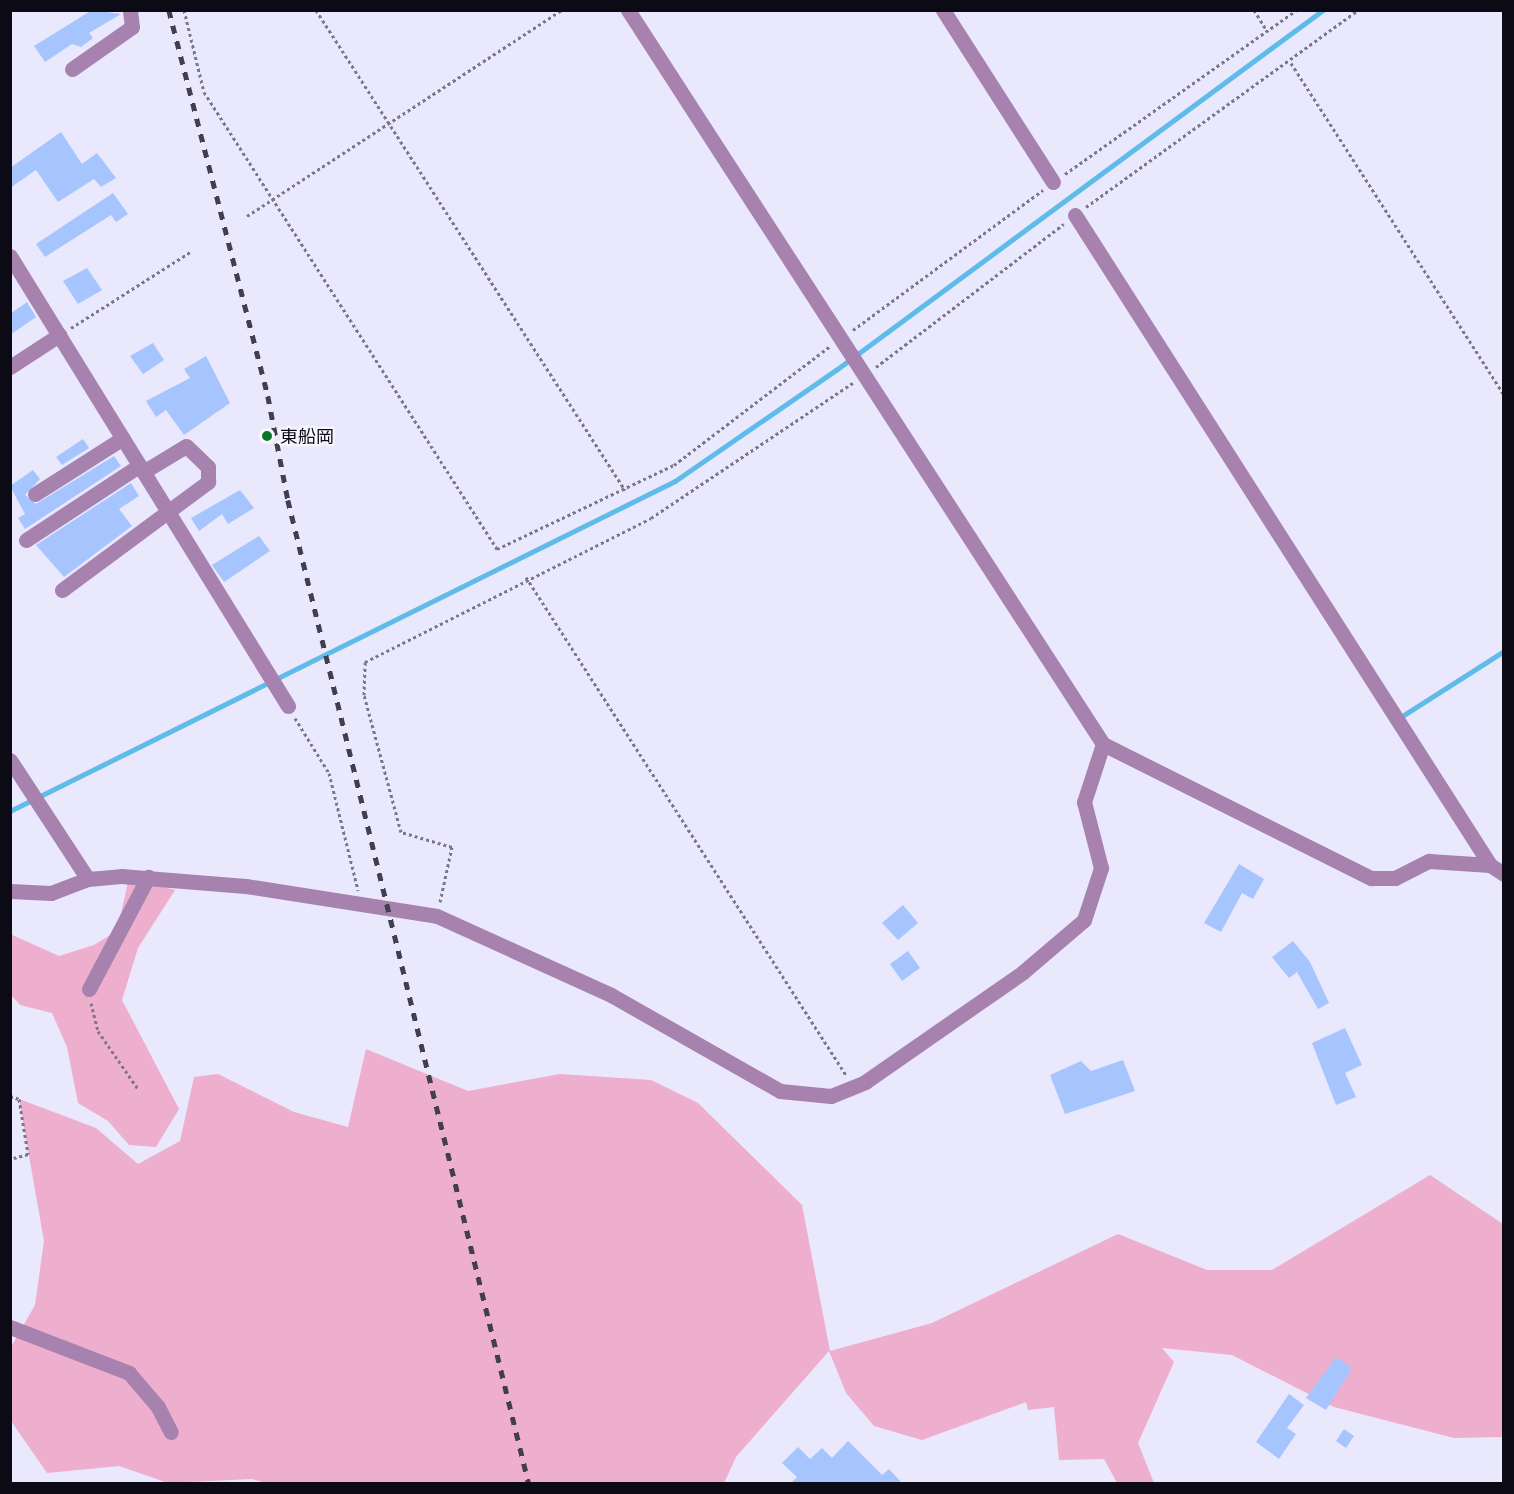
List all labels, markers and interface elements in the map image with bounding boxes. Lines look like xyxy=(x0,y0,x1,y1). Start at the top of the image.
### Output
place label: 東船岡 xyxy=(280,425,334,447)
marker: 東船岡 xyxy=(258,427,276,445)

